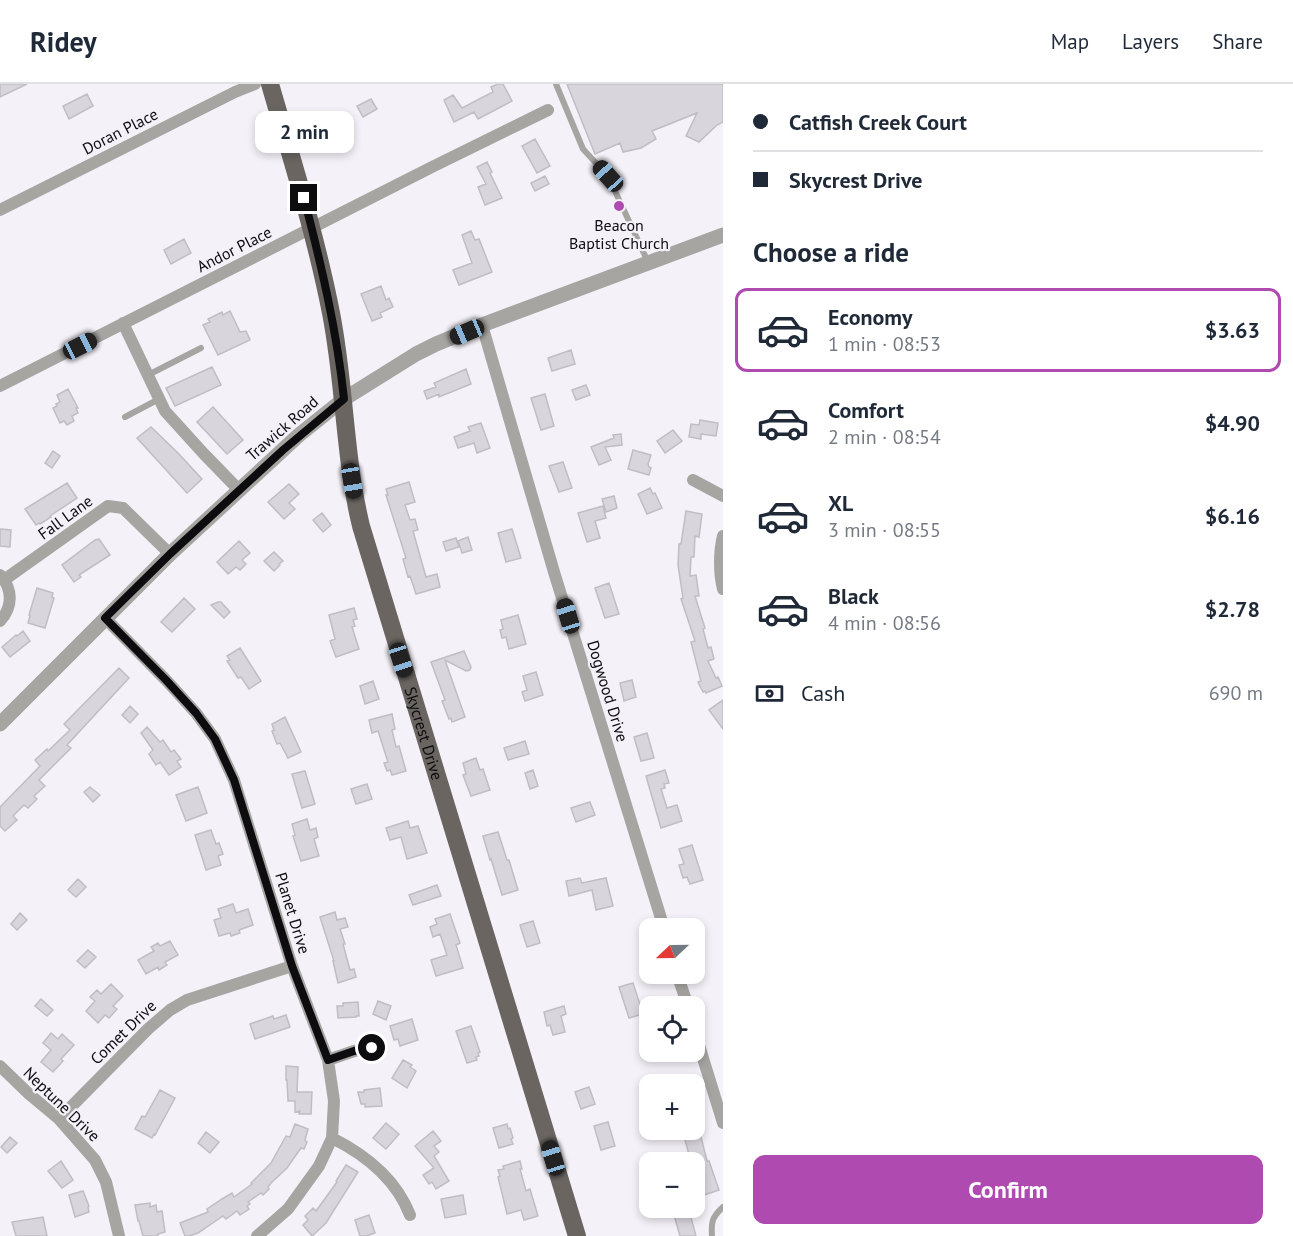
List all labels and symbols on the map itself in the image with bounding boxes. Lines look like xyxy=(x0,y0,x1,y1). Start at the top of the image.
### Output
street label: Doran Place xyxy=(79,103,161,159)
callout: 2 min xyxy=(254,111,354,153)
car xyxy=(589,157,627,195)
route end xyxy=(290,184,317,211)
marker: Beacon Baptist Church xyxy=(612,199,626,213)
place label: Beacon Baptist Church xyxy=(569,215,669,253)
street label: Andor Place xyxy=(193,222,275,276)
car xyxy=(447,317,487,347)
car xyxy=(60,330,100,362)
street label: Trawick Road xyxy=(242,391,322,465)
car xyxy=(340,462,364,500)
street label: Fall Lane xyxy=(34,491,96,543)
car xyxy=(554,596,582,636)
street label: Dogwood Drive xyxy=(583,638,633,744)
car xyxy=(387,640,415,680)
street label: Skycrest Drive xyxy=(400,684,448,782)
street label: Planet Drive xyxy=(271,870,315,956)
north arrow xyxy=(639,918,705,984)
street label: Comet Drive xyxy=(86,996,160,1068)
route start xyxy=(358,1034,385,1061)
street label: Neptune Drive xyxy=(20,1063,104,1145)
car xyxy=(539,1138,567,1178)

